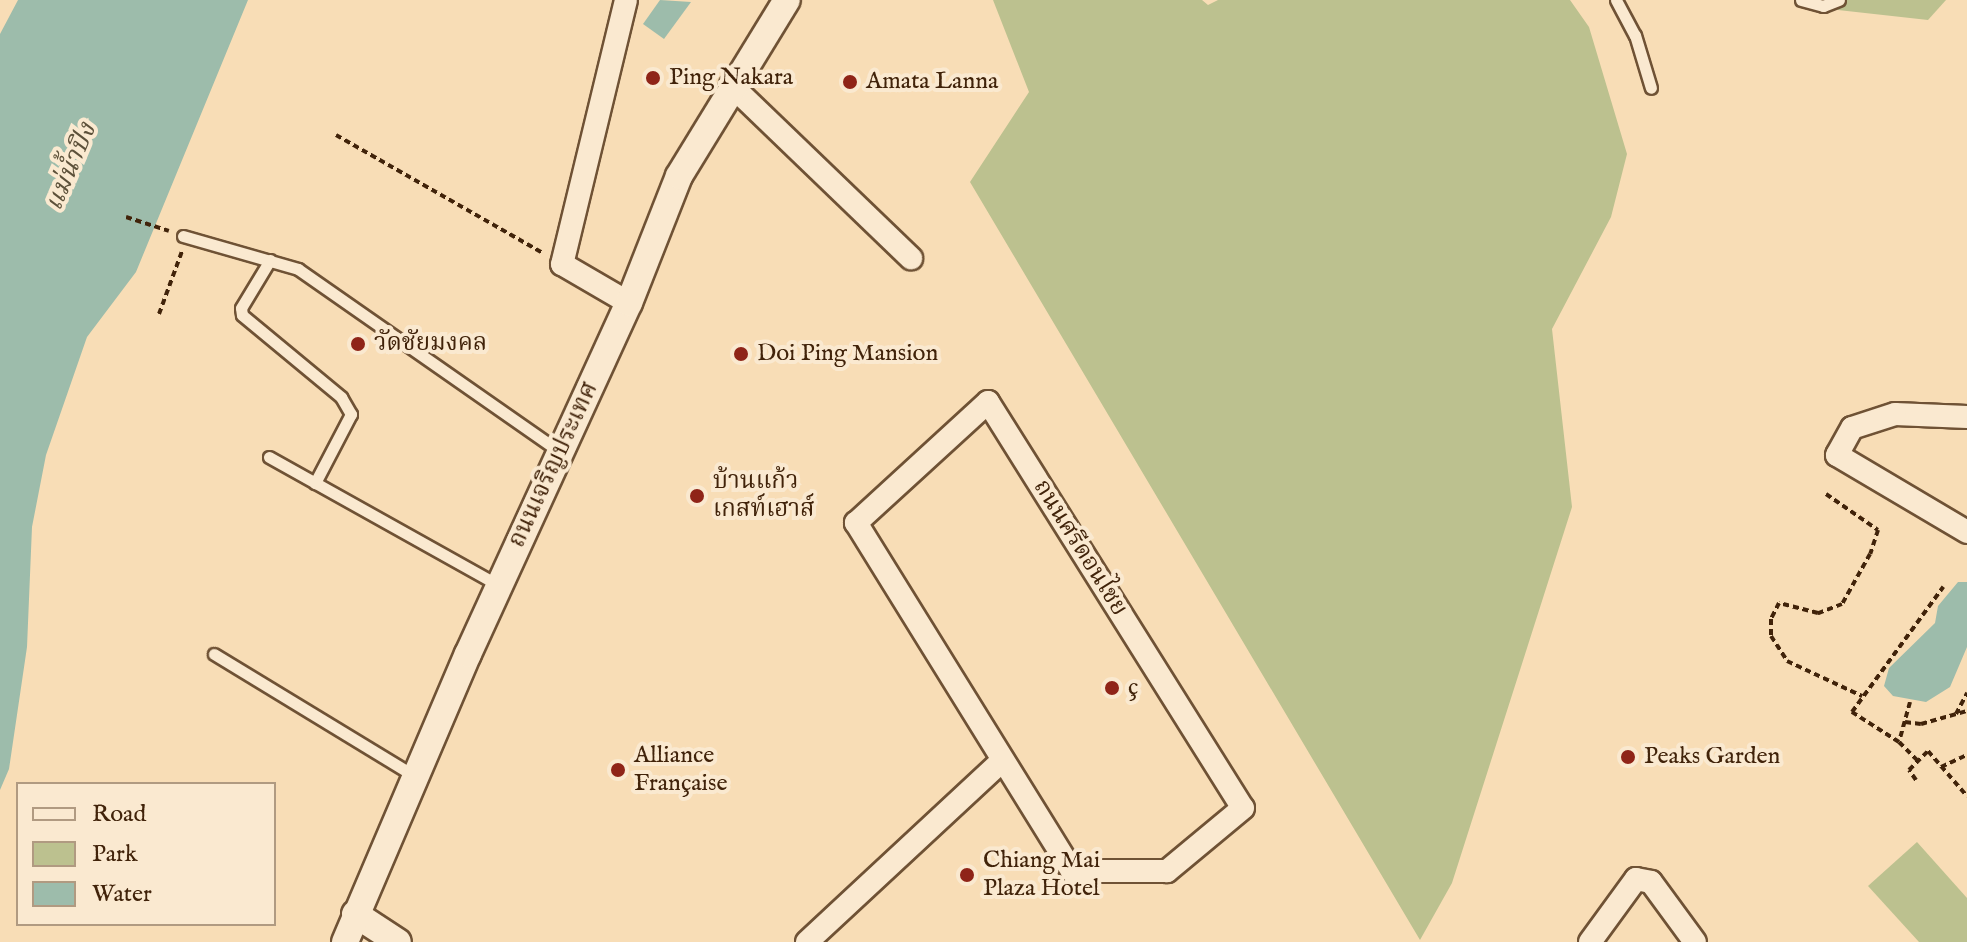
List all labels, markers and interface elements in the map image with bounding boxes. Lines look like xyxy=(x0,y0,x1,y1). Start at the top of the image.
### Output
place label: Ping Nakara xyxy=(669,64,793,92)
place label: Amata Lanna xyxy=(866,68,998,96)
marker: Ping Nakara xyxy=(644,69,662,87)
marker: Amata Lanna xyxy=(841,73,859,91)
water label: แม่น้ำปิง xyxy=(39,118,103,216)
place label: วัดชัยมงคล xyxy=(374,330,487,358)
marker: วัดชัยมงคล xyxy=(349,335,367,353)
place label: Doi Ping Mansion xyxy=(757,340,938,368)
marker: Doi Ping Mansion xyxy=(732,345,750,363)
street label: ถนนเจริญประเทศ xyxy=(503,378,605,552)
place label: บ้านแก้ว เกสท์เฮาส์ xyxy=(713,468,815,524)
street label: ถนนศรีดอนไชย xyxy=(1027,474,1133,622)
marker: บ้านแก้ว เกสท์เฮาส์ xyxy=(688,487,706,505)
place label: ç xyxy=(1128,674,1138,702)
marker: ç xyxy=(1103,679,1121,697)
place label: Alliance Française xyxy=(634,742,727,798)
place label: Peaks Garden xyxy=(1644,743,1780,771)
marker: Peaks Garden xyxy=(1619,748,1637,766)
marker: Alliance Française xyxy=(609,761,627,779)
legend xyxy=(16,782,276,926)
text: Road xyxy=(92,799,146,830)
text: Park xyxy=(92,839,138,870)
place label: Chiang Mai Plaza Hotel xyxy=(983,847,1100,903)
marker: Chiang Mai Plaza Hotel xyxy=(958,866,976,884)
text: Water xyxy=(92,879,152,910)

